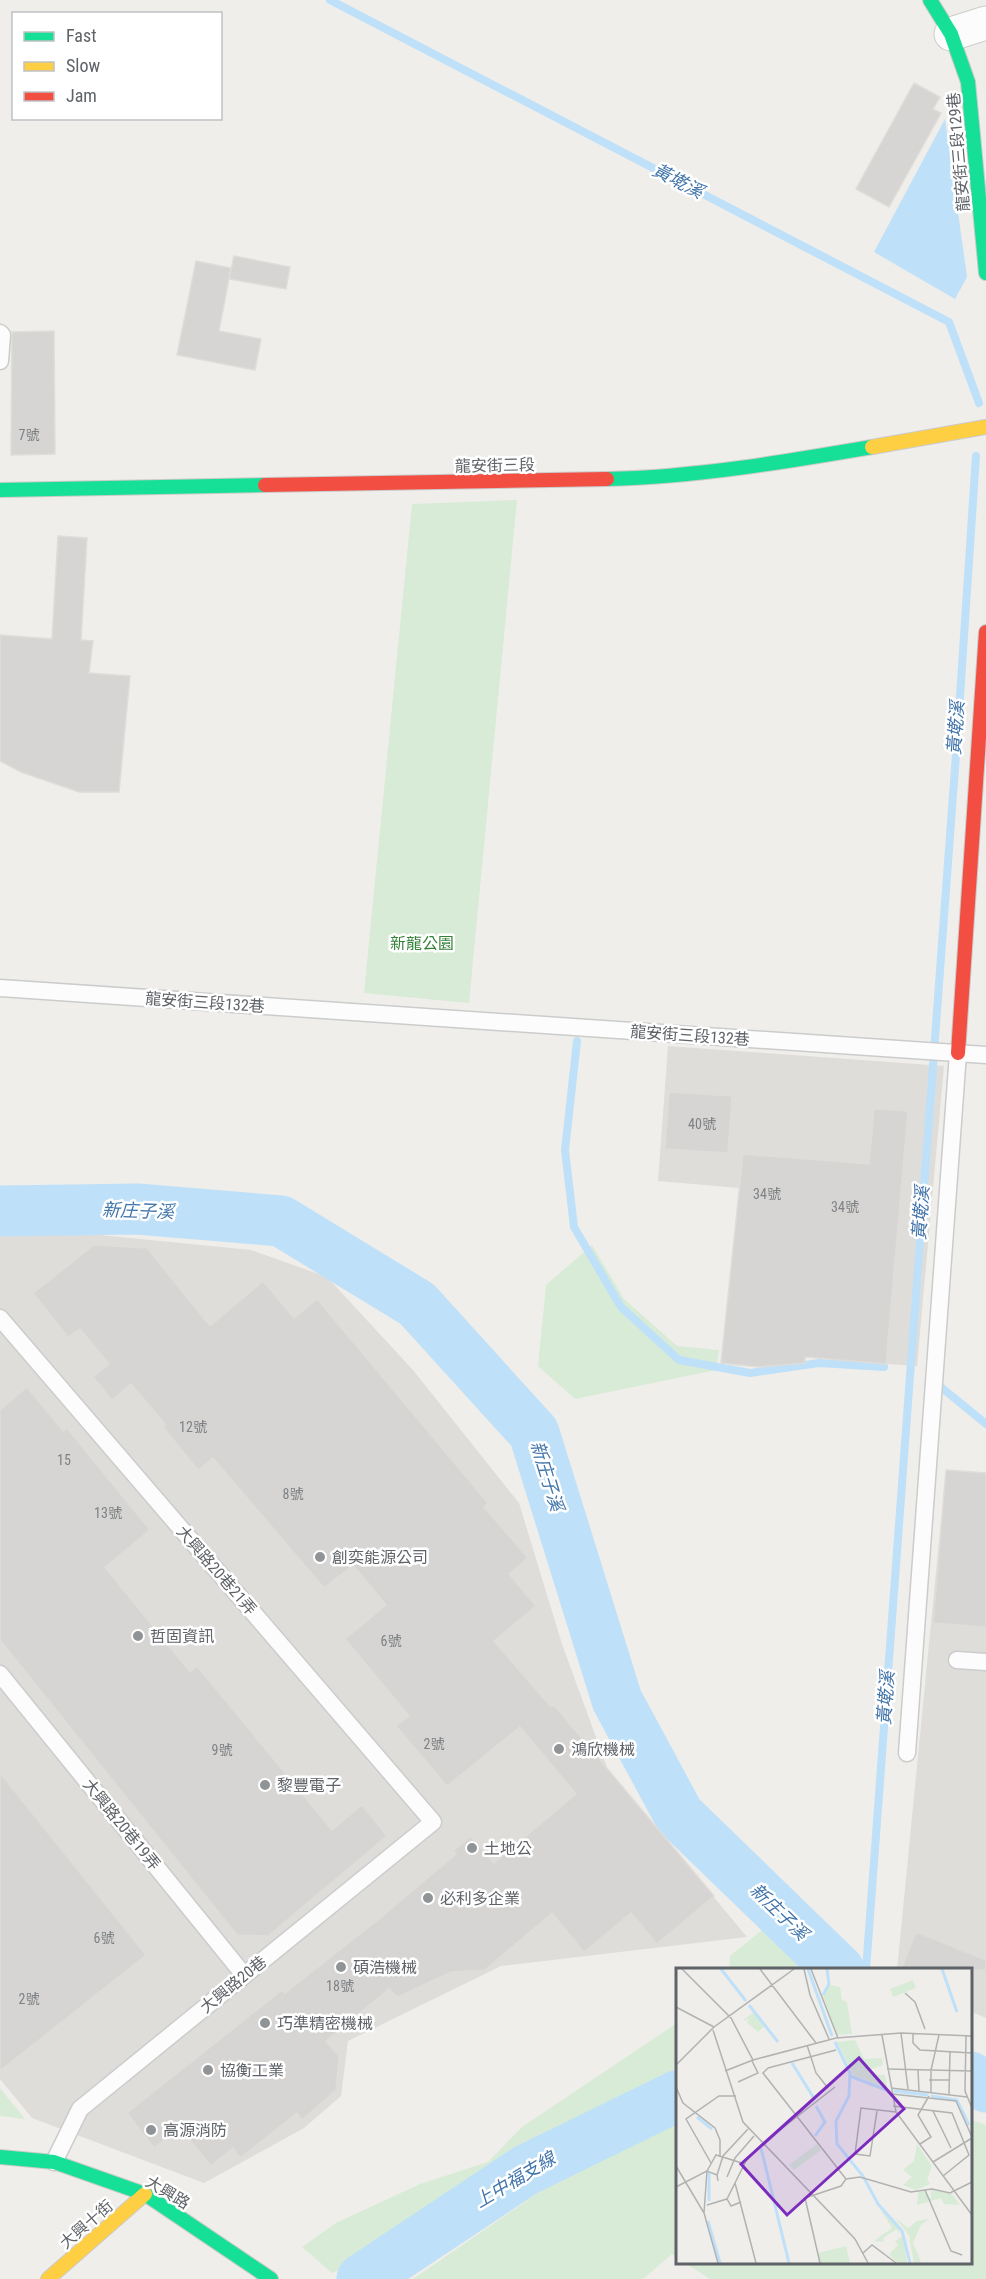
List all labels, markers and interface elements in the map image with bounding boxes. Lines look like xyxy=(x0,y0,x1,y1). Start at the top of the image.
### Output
legend xyxy=(12,12,222,120)
text: Fast xyxy=(66,25,97,46)
text: Slow xyxy=(66,55,101,76)
text: Jam xyxy=(66,85,97,106)
street label: 龍安街三段129巷 xyxy=(944,92,973,212)
water label: 黃墘溪 xyxy=(649,159,710,204)
house number: 7號 xyxy=(19,427,39,443)
street label: 龍安街三段 xyxy=(455,455,535,476)
water label: 黃墘溪 xyxy=(943,697,968,756)
park label: 新龍公園 xyxy=(390,934,454,953)
street label: 龍安街三段132巷 xyxy=(145,989,265,1016)
street label: 龍安街三段132巷 xyxy=(630,1022,750,1049)
house number: 40號 xyxy=(688,1116,716,1132)
water label: 黃墘溪 xyxy=(908,1182,933,1241)
house number: 34號 xyxy=(753,1186,781,1202)
water label: 新庄子溪 xyxy=(102,1199,177,1222)
house number: 34號 xyxy=(831,1199,859,1215)
house number: 12號 xyxy=(179,1419,207,1435)
water label: 新庄子溪 xyxy=(527,1438,569,1516)
house number: 15 xyxy=(57,1452,71,1468)
house number: 8號 xyxy=(283,1486,303,1502)
house number: 13號 xyxy=(94,1505,122,1521)
street label: 大興路20巷21弄 xyxy=(173,1522,260,1619)
place label: 創奕能源公司 xyxy=(332,1548,428,1567)
marker: 創奕能源公司 xyxy=(313,1550,327,1564)
place label: 哲固資訊 xyxy=(150,1627,214,1646)
marker: 哲固資訊 xyxy=(131,1629,145,1643)
house number: 6號 xyxy=(381,1633,401,1649)
water label: 黃墘溪 xyxy=(873,1667,898,1726)
house number: 2號 xyxy=(424,1736,444,1752)
place label: 鴻欣機械 xyxy=(571,1740,635,1759)
house number: 9號 xyxy=(212,1742,232,1758)
marker: 鴻欣機械 xyxy=(552,1742,566,1756)
street label: 大興路20巷19弄 xyxy=(79,1775,164,1874)
place label: 黎豐電子 xyxy=(277,1776,341,1795)
marker: 黎豐電子 xyxy=(258,1778,272,1792)
place label: 土地公 xyxy=(484,1839,532,1858)
marker: 土地公 xyxy=(465,1841,479,1855)
water label: 新庄子溪 xyxy=(746,1879,815,1946)
place label: 必利多企業 xyxy=(440,1889,520,1908)
marker: 必利多企業 xyxy=(421,1891,435,1905)
house number: 6號 xyxy=(94,1930,114,1946)
street label: 大興路20巷 xyxy=(196,1952,270,2017)
place label: 碩浩機械 xyxy=(353,1958,417,1977)
marker: 碩浩機械 xyxy=(334,1960,348,1974)
inset map xyxy=(676,1968,971,2264)
house number: 18號 xyxy=(326,1978,354,1994)
house number: 2號 xyxy=(19,1991,39,2007)
place label: 巧準精密機械 xyxy=(277,2014,373,2033)
marker: 巧準精密機械 xyxy=(258,2016,272,2030)
place label: 協衡工業 xyxy=(220,2061,284,2080)
marker: 協衡工業 xyxy=(201,2063,215,2077)
place label: 高源消防 xyxy=(163,2121,227,2140)
marker: 高源消防 xyxy=(144,2123,158,2137)
water label: 上中福支線 xyxy=(471,2146,560,2212)
street label: 大興路 xyxy=(142,2172,193,2213)
street label: 大興十街 xyxy=(56,2196,117,2253)

